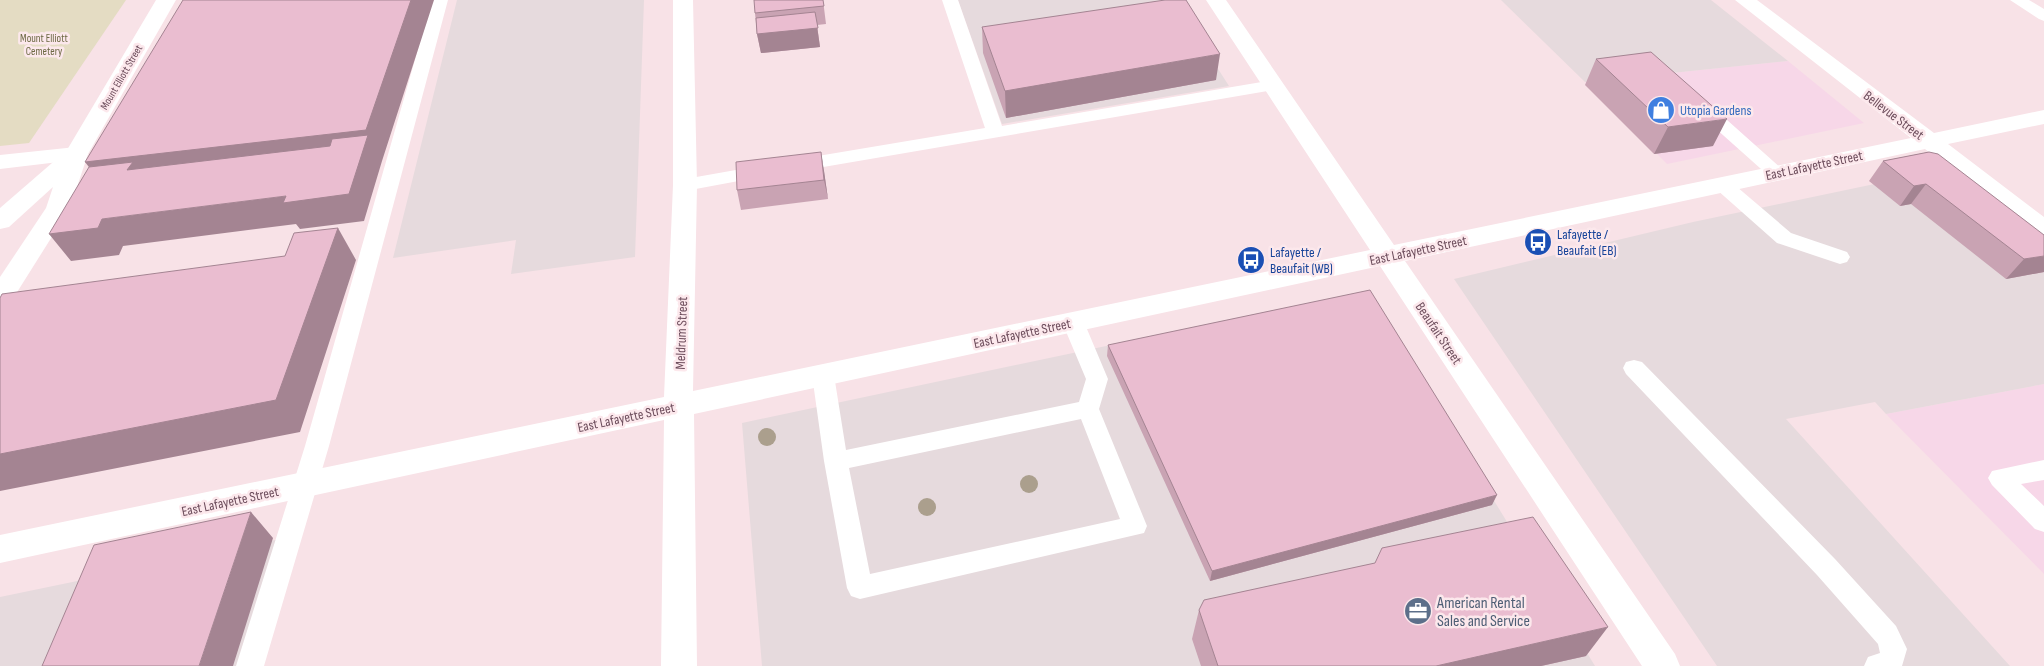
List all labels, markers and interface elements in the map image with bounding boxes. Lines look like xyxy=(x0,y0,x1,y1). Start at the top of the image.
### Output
park label: Mount Elliott Cemetery xyxy=(20,32,69,58)
street label: Mount Elliott Street xyxy=(98,42,146,112)
street label: Bellevue Street xyxy=(1860,87,1927,144)
shop icon: Utopia Gardens xyxy=(1646,95,1676,125)
place label: Utopia Gardens xyxy=(1680,102,1752,119)
street label: East Lafayette Street xyxy=(1764,147,1864,184)
place label: Lafayette / Beaufait (EB) xyxy=(1557,226,1617,259)
bus stop icon: Lafayette / Beaufait (EB) xyxy=(1523,227,1553,257)
street label: East Lafayette Street xyxy=(1368,232,1468,269)
place label: Lafayette / Beaufait (WB) xyxy=(1270,244,1333,277)
bus stop icon: Lafayette / Beaufait (WB) xyxy=(1236,245,1266,275)
street label: Meldrum Street xyxy=(672,296,691,370)
street label: Beaufait Street xyxy=(1412,299,1465,367)
street label: East Lafayette Street xyxy=(972,315,1072,352)
street label: East Lafayette Street xyxy=(576,399,676,436)
street label: East Lafayette Street xyxy=(180,483,280,520)
place label: American Rental Sales and Service xyxy=(1436,594,1530,631)
office icon: American Rental Sales and Service xyxy=(1403,596,1433,626)

